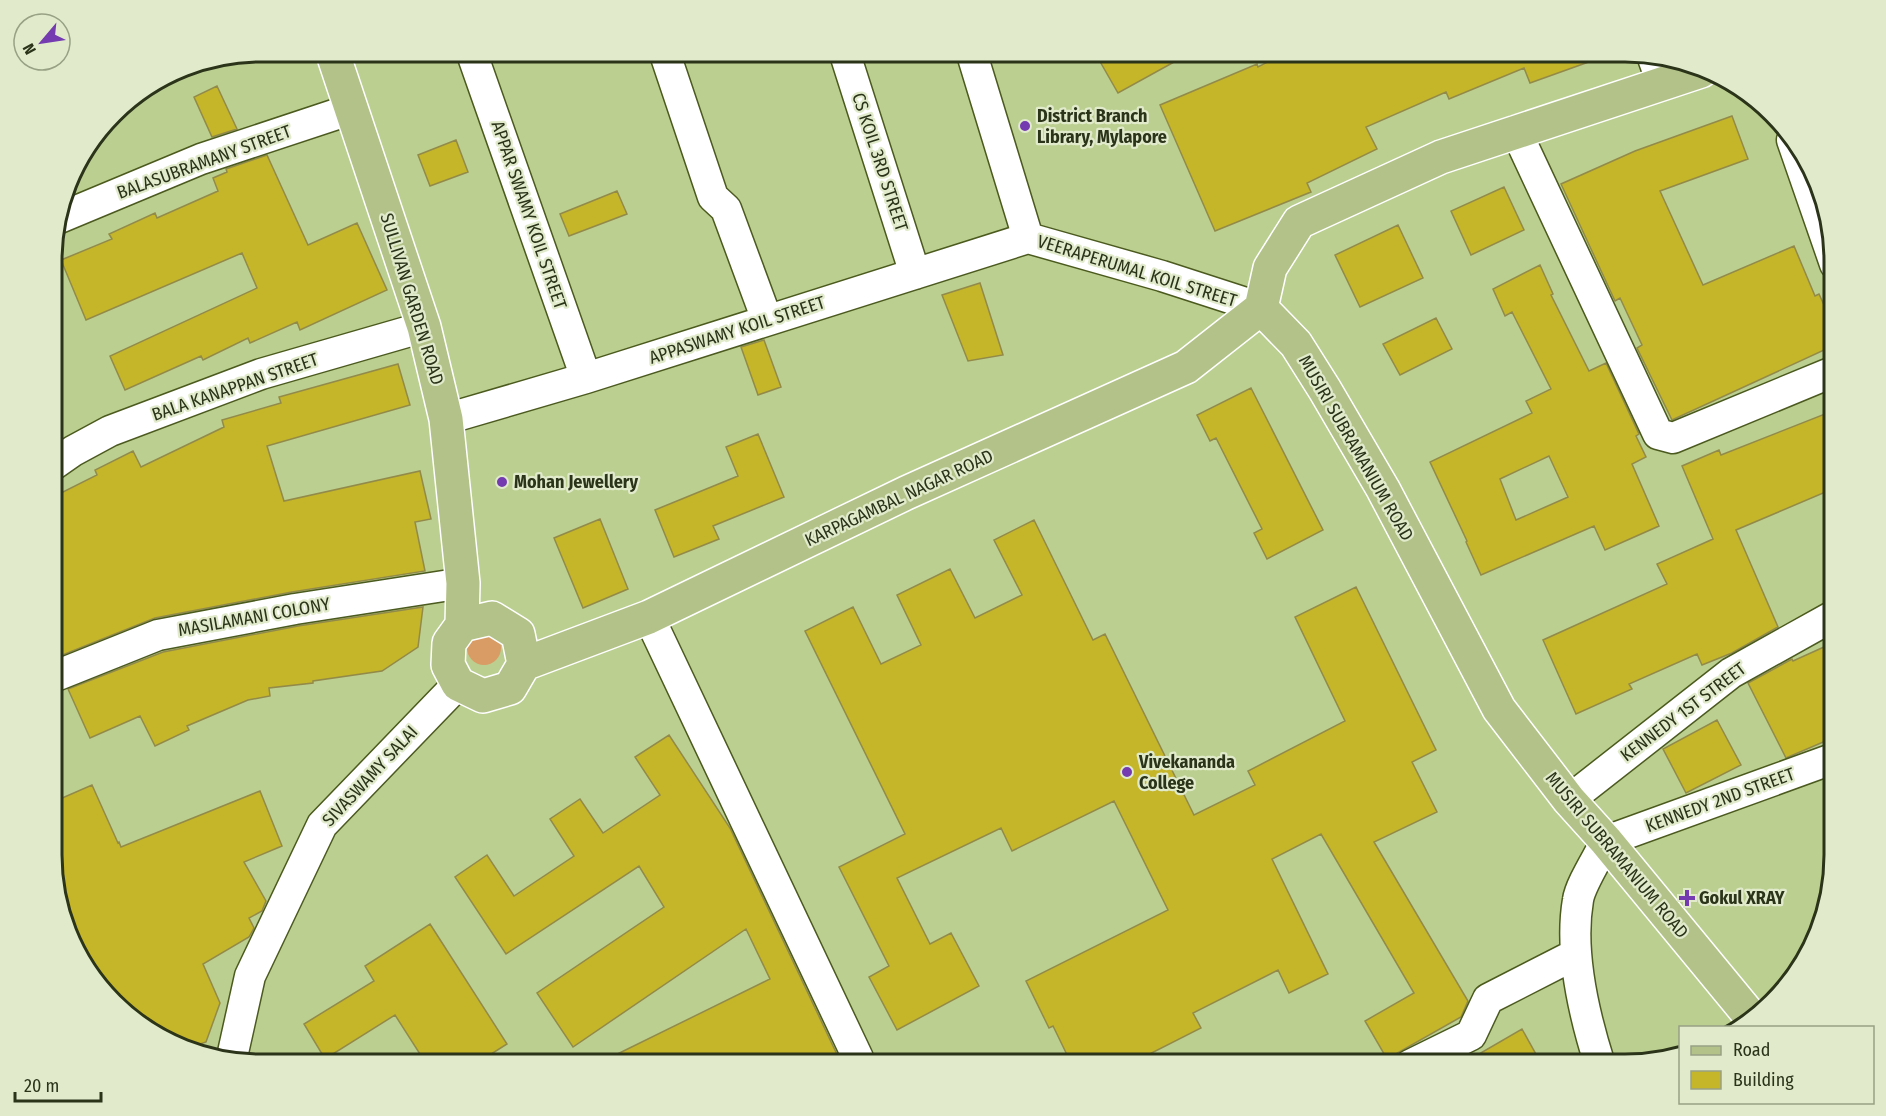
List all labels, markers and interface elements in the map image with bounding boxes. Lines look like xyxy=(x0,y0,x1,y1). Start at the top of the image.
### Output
north arrow xyxy=(12,12,72,72)
text: N xyxy=(19,40,40,58)
street label: CS KOIL 3RD STREET xyxy=(847,90,913,235)
place label: District Branch Library, Mylapore xyxy=(1037,105,1167,148)
street label: APPAR SWAMY KOIL STREET xyxy=(486,118,572,313)
marker: District Branch Library, Mylapore xyxy=(1018,119,1032,133)
street label: BALASUBRAMANY STREET xyxy=(114,120,295,204)
street label: SULLIVAN GARDEN ROAD xyxy=(375,211,449,387)
street label: VEERAPERUMAL KOIL STREET xyxy=(1035,230,1240,312)
street label: APPASWAMY KOIL STREET xyxy=(646,291,828,369)
street label: BALA KANAPPAN STREET xyxy=(149,348,322,426)
street label: MUSIRI SUBRAMANIUM ROAD xyxy=(1294,351,1418,545)
street label: KARPAGAMBAL NAGAR ROAD xyxy=(801,445,997,551)
place label: Mohan Jewellery xyxy=(514,471,638,493)
marker: Mohan Jewellery xyxy=(495,475,509,489)
street label: MASILAMANI COLONY xyxy=(176,593,332,641)
street label: KENNEDY 1ST STREET xyxy=(1616,657,1751,766)
street label: SIVASWAMY SALAI xyxy=(318,721,422,831)
place label: Vivekananda College xyxy=(1138,751,1235,794)
street label: KENNEDY 2ND STREET xyxy=(1643,763,1798,837)
marker: Vivekananda College xyxy=(1120,765,1134,779)
street label: MUSIRI SUBRAMANIUM ROAD xyxy=(1541,767,1693,943)
place label: Gokul XRAY xyxy=(1699,887,1785,909)
marker: Gokul XRAY xyxy=(1680,891,1694,905)
legend xyxy=(1679,1026,1874,1104)
text: Road xyxy=(1733,1039,1770,1061)
scale bar xyxy=(15,1065,100,1103)
text: Building xyxy=(1733,1069,1794,1091)
text: 20 m xyxy=(24,1075,59,1097)

